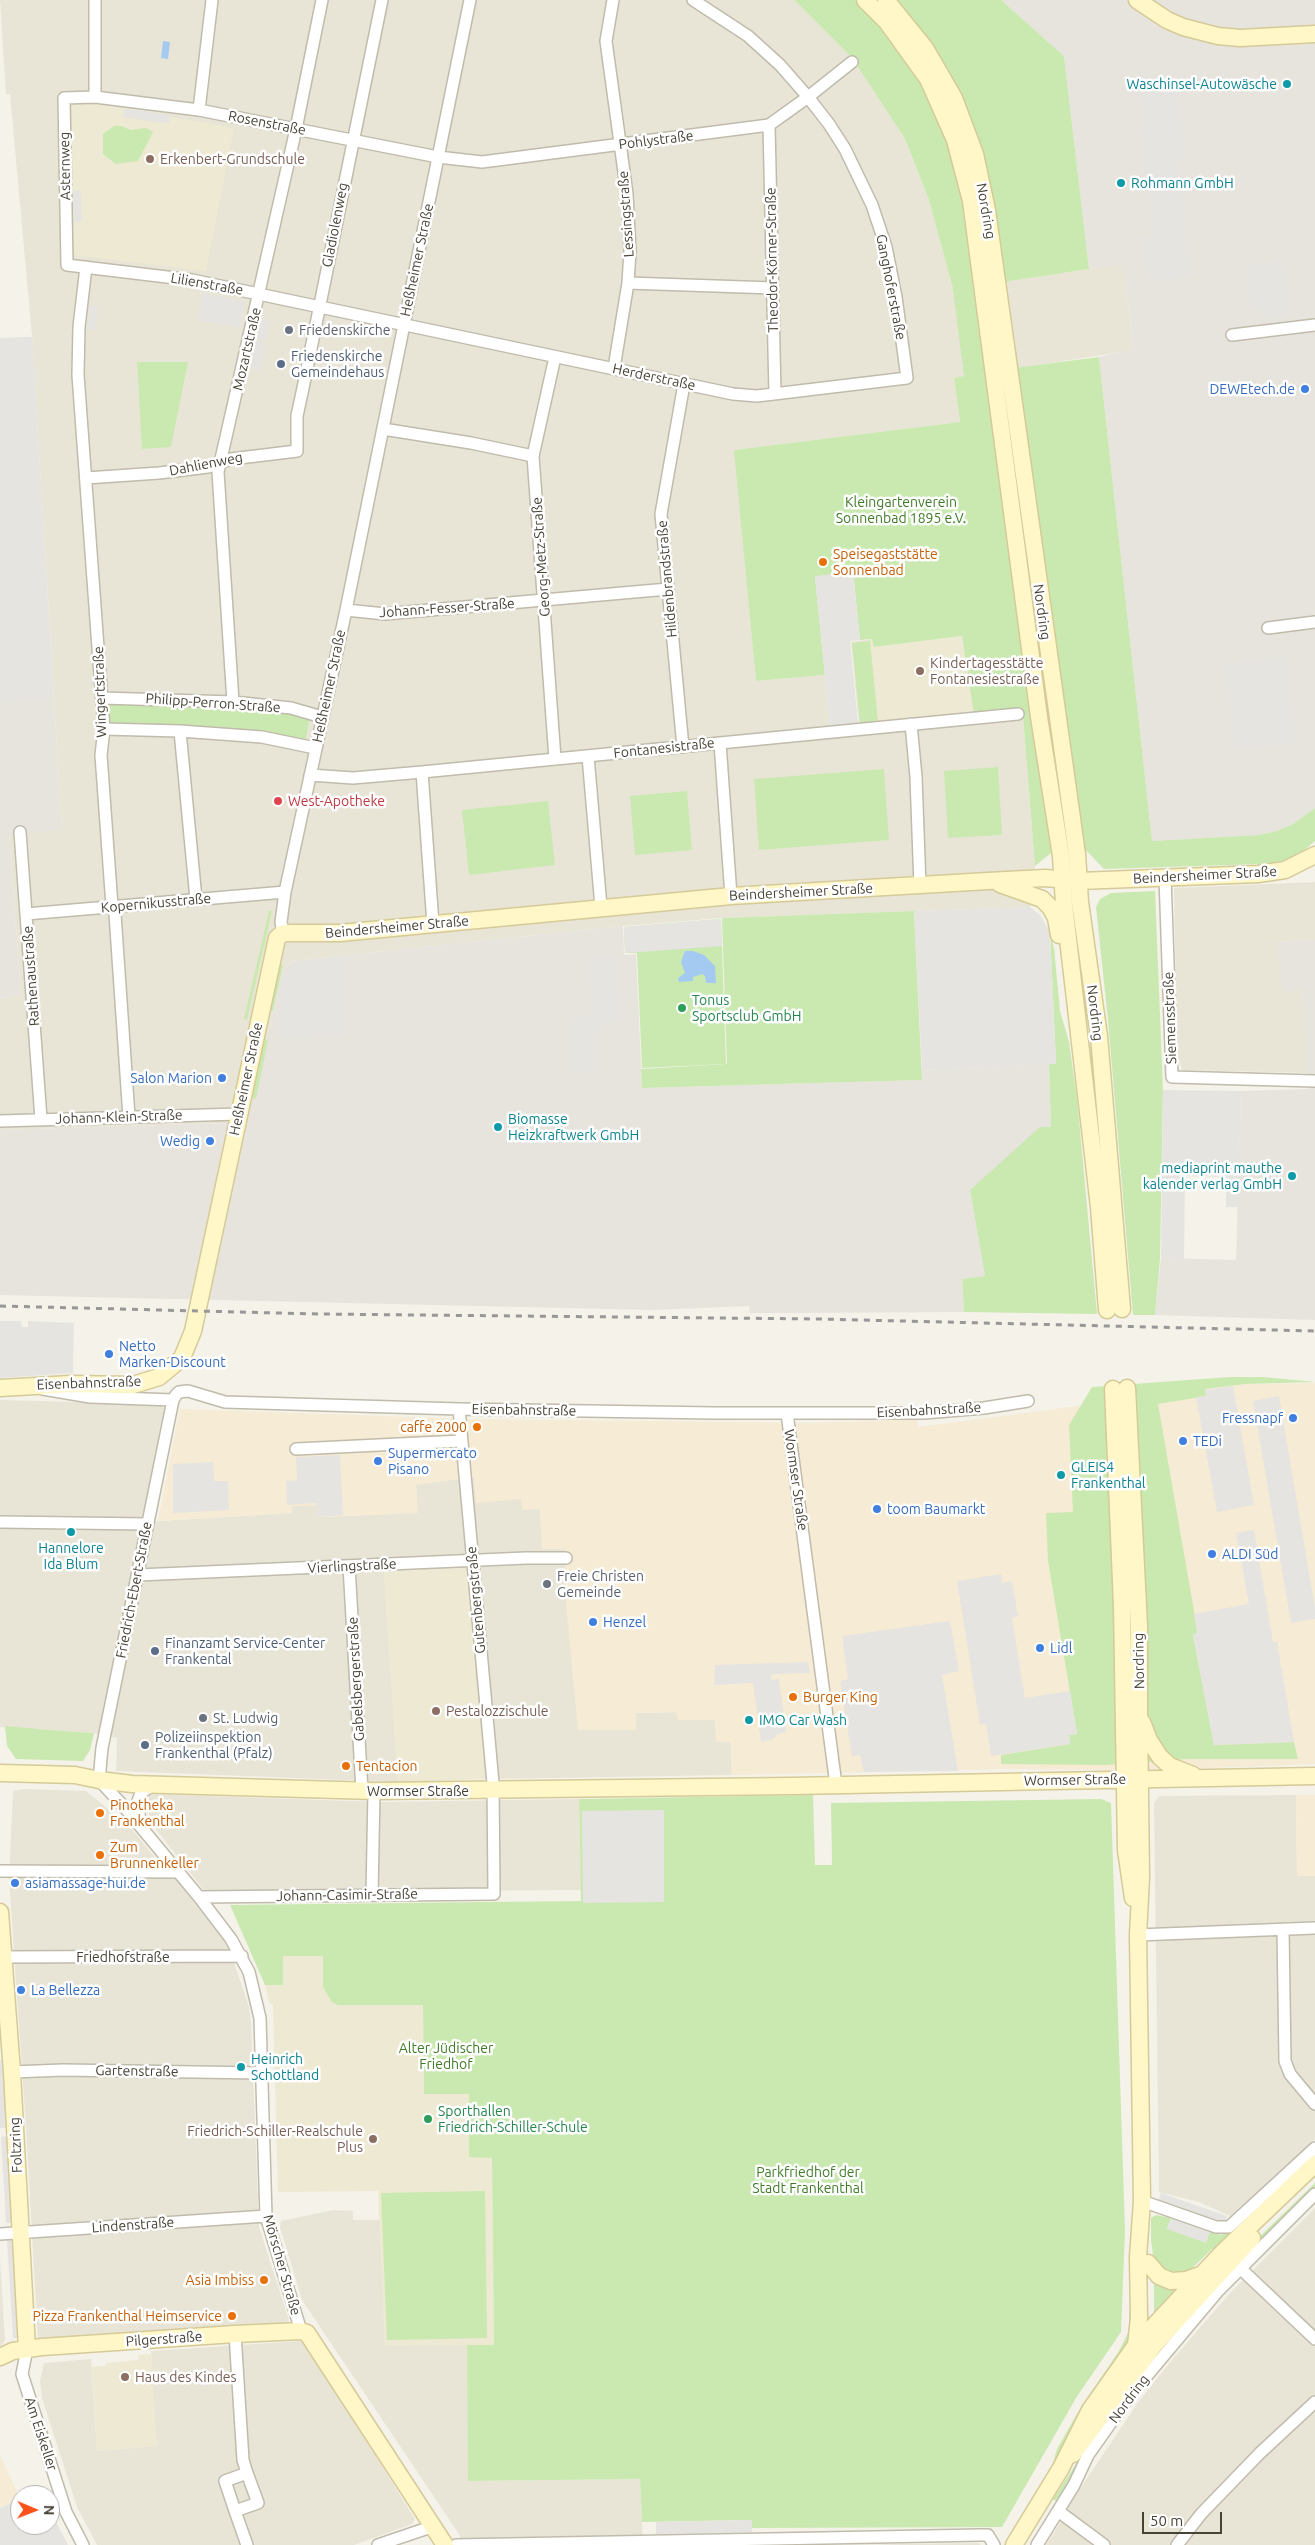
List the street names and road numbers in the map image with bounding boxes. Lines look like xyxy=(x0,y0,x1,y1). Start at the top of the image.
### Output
street label: Rosenstraße xyxy=(227,107,307,139)
street label: Pohlystraße xyxy=(618,127,694,153)
street label: Asternweg xyxy=(56,132,74,200)
street label: Lessingstraße xyxy=(615,170,637,258)
street label: Gladiolenweg xyxy=(319,181,351,269)
street label: Nordring xyxy=(973,182,999,240)
street label: Theodor-Körner-Straße xyxy=(762,187,782,333)
street label: Heßheimer Straße xyxy=(397,202,437,318)
street label: Ganghoferstraße xyxy=(873,233,909,341)
street label: Lilienstraße xyxy=(169,269,245,299)
street label: Mozartstraße xyxy=(229,306,265,392)
street label: Herderstraße xyxy=(611,360,697,394)
street label: Dahlienweg xyxy=(168,449,244,479)
street label: Georg-Metz-Straße xyxy=(528,497,554,617)
street label: Hildenbrandstraße xyxy=(653,520,681,638)
street label: Nordring xyxy=(1030,583,1054,641)
street label: Johann-Fesser-Straße xyxy=(379,595,515,621)
street label: Heßheimer Straße xyxy=(309,628,349,744)
street label: Wingertstraße xyxy=(90,646,110,738)
street label: Philipp-Perron-Straße xyxy=(145,690,281,716)
street label: Fontanesistraße xyxy=(613,734,715,762)
street label: Beindersheimer Straße xyxy=(1133,863,1277,887)
street label: Beindersheimer Straße xyxy=(729,880,873,904)
street label: Kopernikusstraße xyxy=(100,890,212,916)
street label: Beindersheimer Straße xyxy=(324,912,470,942)
street label: Rathenaustraße xyxy=(19,925,43,1027)
street label: Siemensstraße xyxy=(1160,971,1180,1065)
street label: Nordring xyxy=(1083,984,1107,1042)
street label: Heßheimer Straße xyxy=(226,1021,266,1137)
street label: Johann-Klein-Straße xyxy=(55,1106,183,1128)
street label: Eisenbahnstraße xyxy=(36,1373,142,1393)
street label: Eisenbahnstraße xyxy=(876,1399,982,1421)
street label: Eisenbahnstraße xyxy=(472,1401,576,1419)
street label: Wormser Straße xyxy=(781,1428,811,1532)
street label: Friedrich-Ebert-Straße xyxy=(113,1520,155,1660)
street label: Gutenbergstraße xyxy=(463,1545,489,1655)
street label: Vierlingstraße xyxy=(307,1555,397,1577)
street label: Gabelsbergerstraße xyxy=(344,1616,368,1742)
street label: Nordring xyxy=(1130,1633,1148,1689)
street label: Wormser Straße xyxy=(1024,1771,1126,1789)
street label: Wormser Straße xyxy=(367,1783,469,1799)
street label: Johann-Casimir-Straße xyxy=(276,1885,418,1905)
street label: Friedhofstraße xyxy=(76,1949,170,1965)
street label: Gartenstraße xyxy=(95,2062,179,2080)
street label: Foltzring xyxy=(6,2117,26,2173)
street label: Mörscher Straße xyxy=(260,2213,304,2317)
street label: Lindenstraße xyxy=(91,2214,175,2236)
street label: Pilgerstraße xyxy=(125,2328,203,2350)
street label: Nordring xyxy=(1105,2371,1153,2427)
street label: Am Eiskeller xyxy=(21,2395,61,2473)

